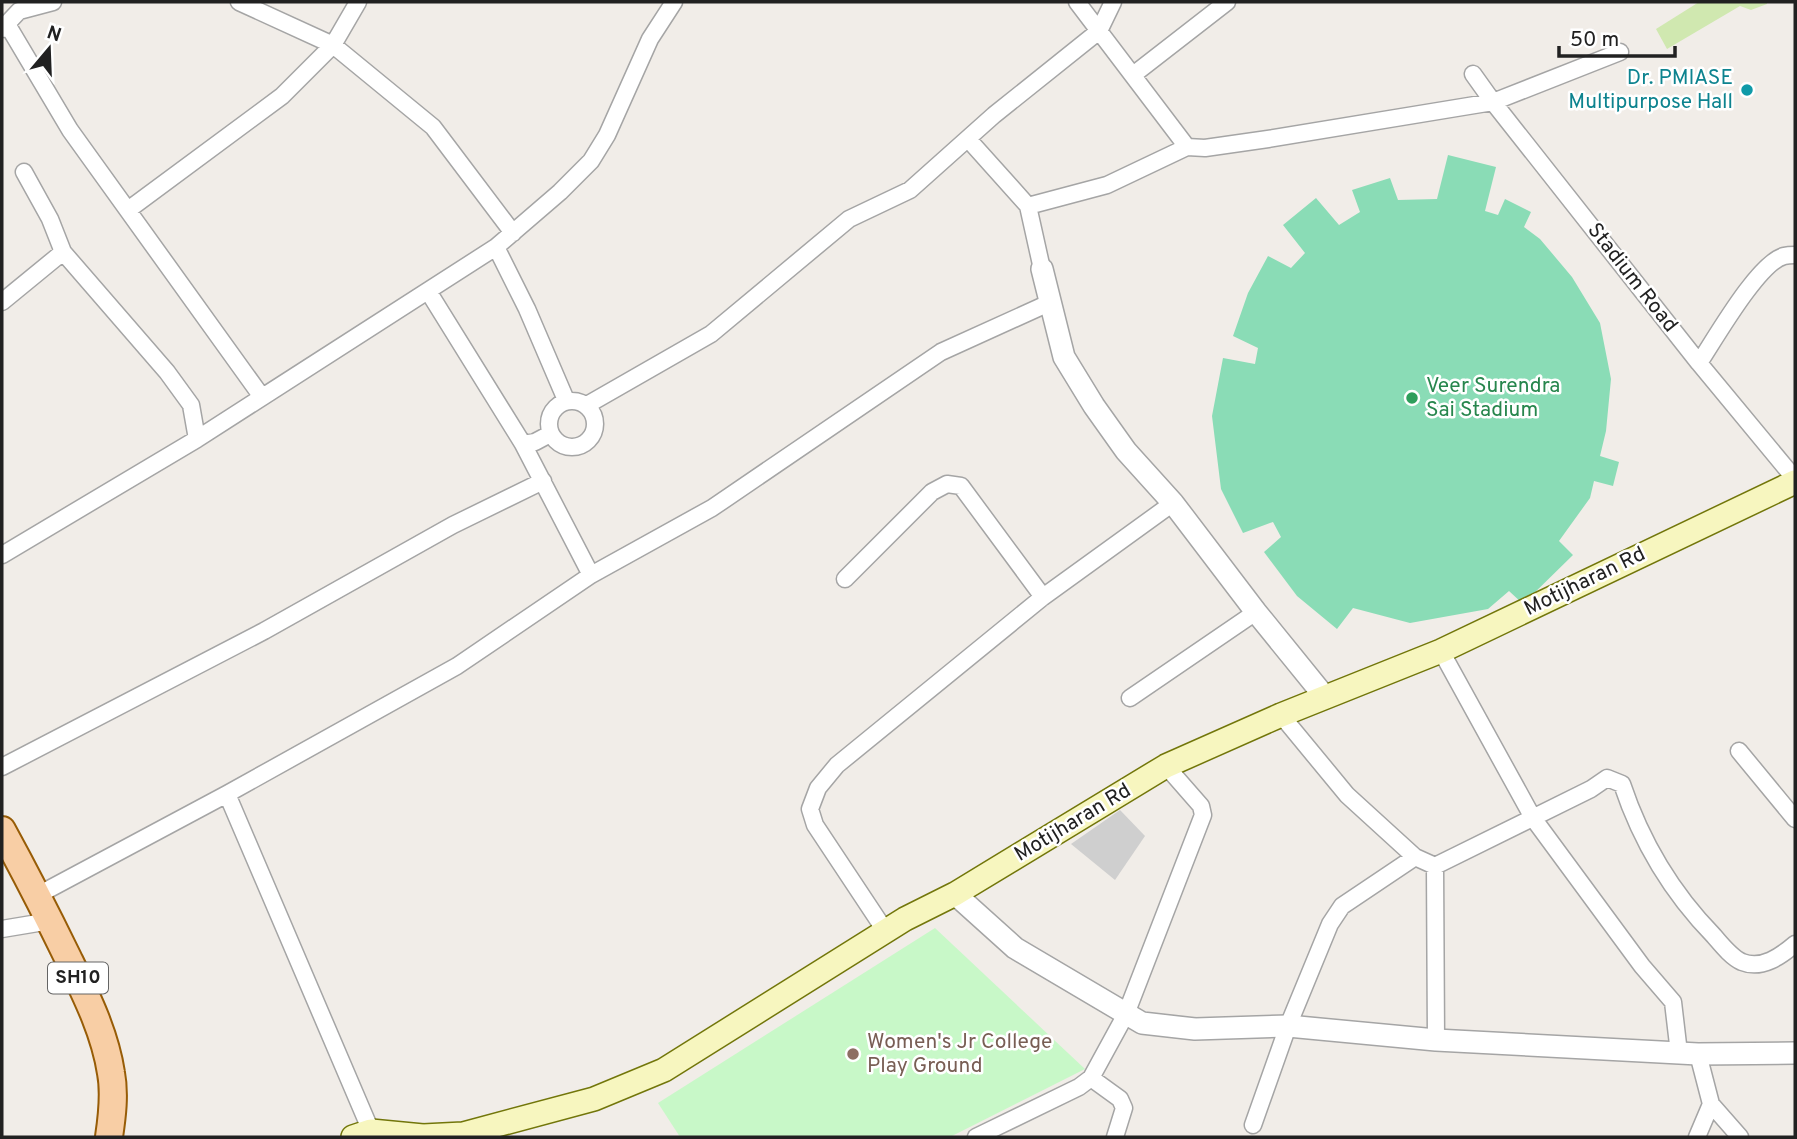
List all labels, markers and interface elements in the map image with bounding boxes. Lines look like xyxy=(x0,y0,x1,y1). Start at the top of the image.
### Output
north arrow xyxy=(14,14,84,84)
scale bar xyxy=(1559,14,1674,58)
text: N xyxy=(44,21,64,48)
text: 50 m xyxy=(1570,27,1619,54)
place label: Dr. PMIASE Multipurpose Hall xyxy=(1568,65,1733,116)
marker: Dr. PMIASE Multipurpose Hall xyxy=(1739,82,1755,98)
street label: Stadium Road xyxy=(1581,218,1683,338)
place label: Veer Surendra Sai Stadium xyxy=(1426,373,1560,424)
marker: Veer Surendra Sai Stadium xyxy=(1404,390,1420,406)
street label: Motijharan Rd xyxy=(1520,541,1650,623)
street label: Motijharan Rd xyxy=(1010,778,1136,868)
road number: SH10 xyxy=(48,962,108,994)
place label: Women's Jr College Play Ground xyxy=(867,1029,1052,1080)
marker: Women's Jr College Play Ground xyxy=(845,1046,861,1062)

